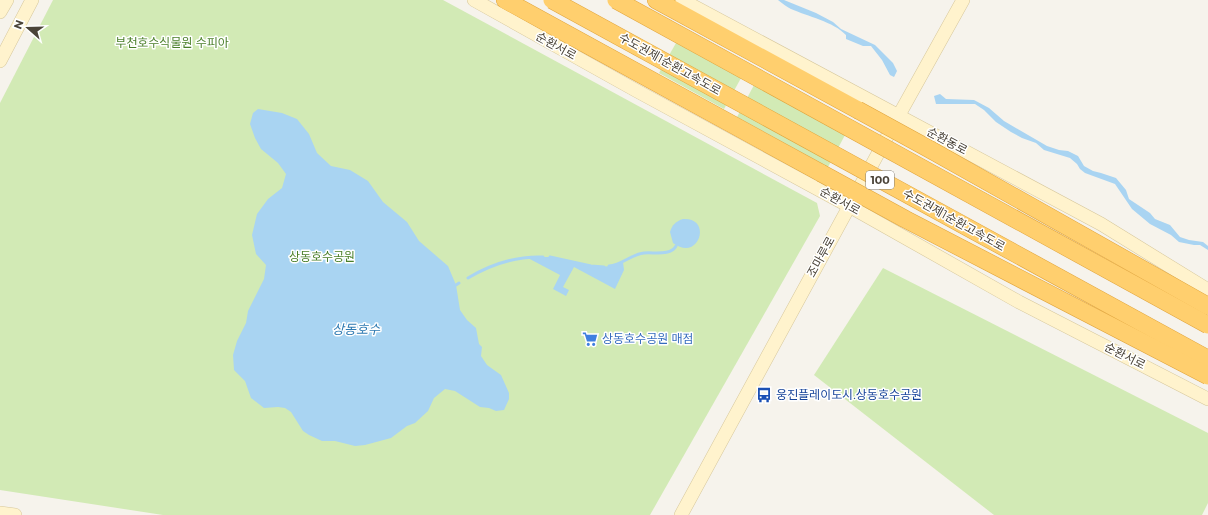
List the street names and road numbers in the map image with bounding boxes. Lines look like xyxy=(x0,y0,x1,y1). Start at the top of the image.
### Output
street label: 순환서로 xyxy=(533,28,579,63)
street label: 수도권제1순환고속도로 xyxy=(616,29,724,98)
street label: 순환동로 xyxy=(924,124,970,158)
road number: 100 xyxy=(866,171,894,189)
street label: 순환서로 xyxy=(817,183,863,218)
street label: 수도권제1순환고속도로 xyxy=(900,185,1008,254)
street label: 조마루로 xyxy=(803,234,838,280)
street label: 순환서로 xyxy=(1102,339,1148,372)

